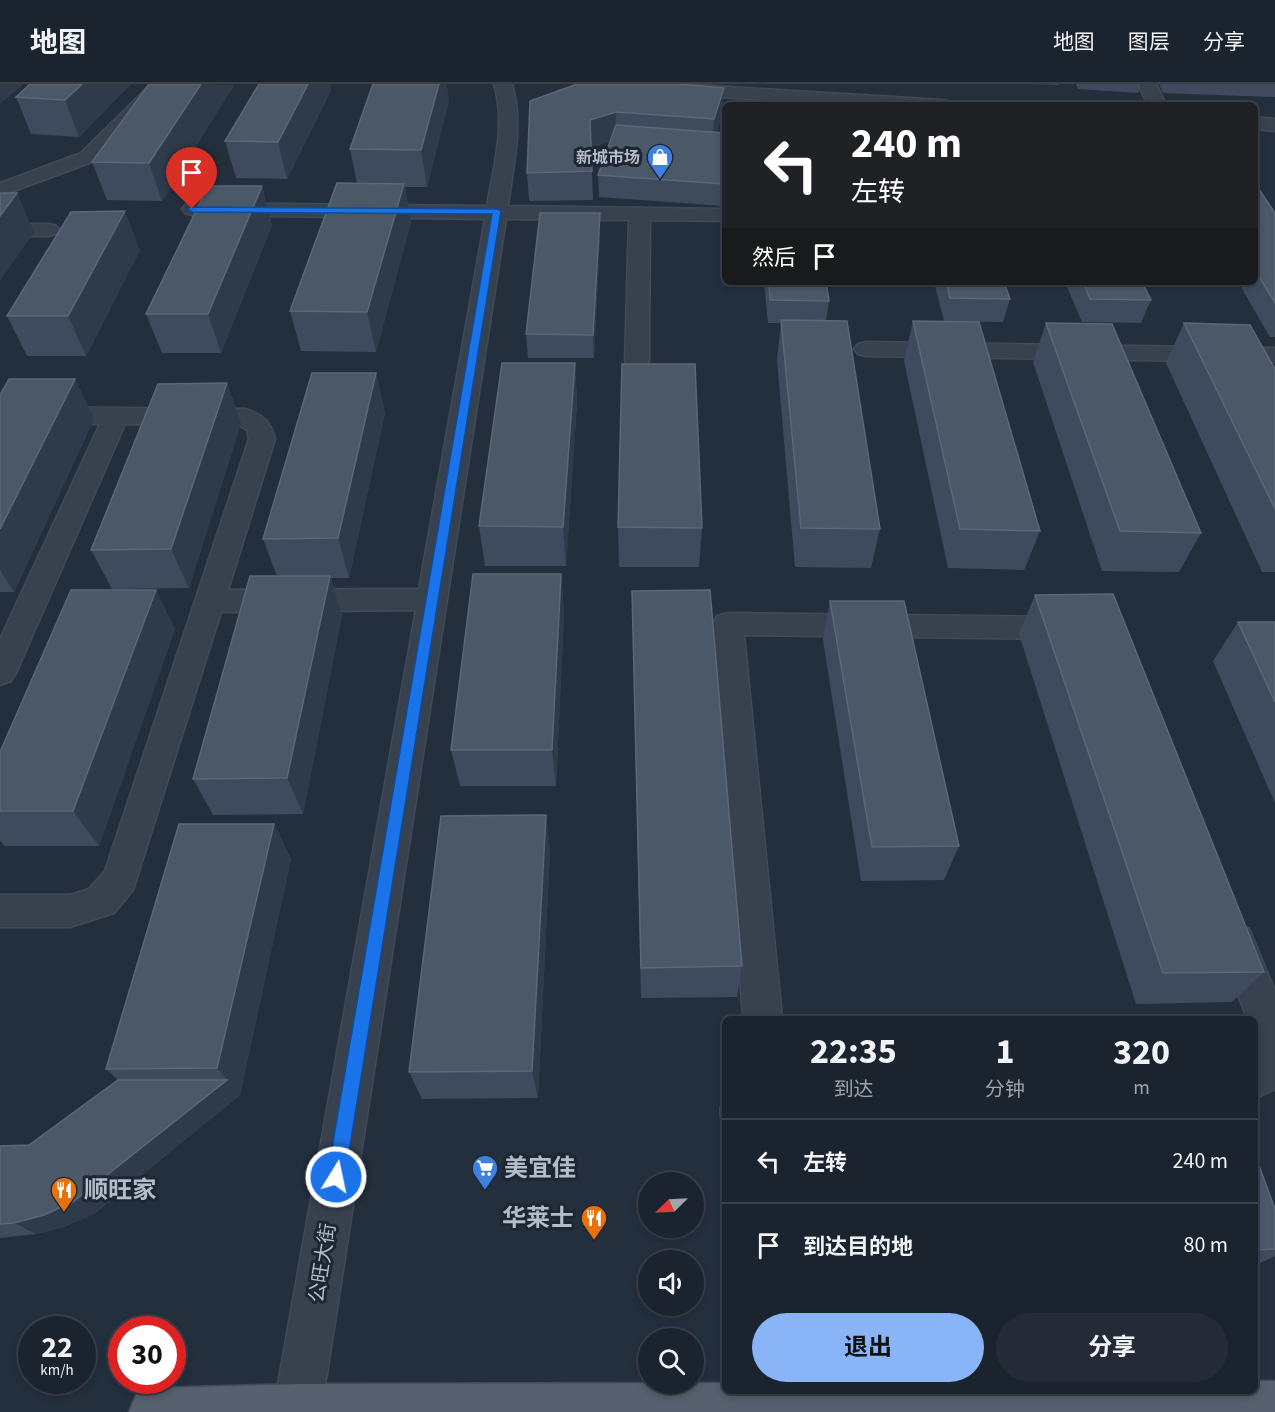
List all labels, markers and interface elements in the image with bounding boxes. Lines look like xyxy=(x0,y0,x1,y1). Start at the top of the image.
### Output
text: 地图 xyxy=(30,23,86,63)
text: 地图 xyxy=(1053,27,1095,57)
text: 图层 xyxy=(1128,27,1170,57)
text: 分享 xyxy=(1203,27,1245,57)
text: 240 m xyxy=(851,114,962,174)
icon: left xyxy=(752,126,830,204)
shop icon: 新城市场 xyxy=(645,142,675,180)
pin xyxy=(166,147,217,209)
place label: 新城市场 xyxy=(576,147,640,169)
icon: arrive xyxy=(175,156,208,189)
text: 左转 xyxy=(851,173,905,212)
icon: arrive xyxy=(808,240,841,273)
text: 然后 xyxy=(752,242,796,274)
text: 22:35 xyxy=(810,1026,897,1077)
text: 1 xyxy=(995,1026,1014,1077)
text: 320 xyxy=(1113,1027,1170,1078)
text: m xyxy=(1133,1074,1150,1102)
text: 到达 xyxy=(833,1076,873,1104)
text: 分钟 xyxy=(985,1076,1025,1104)
position arrow xyxy=(304,1145,368,1209)
icon: left xyxy=(752,1145,785,1178)
text: 240 m xyxy=(1173,1145,1228,1177)
text: 左转 xyxy=(803,1147,847,1179)
place label: 美宜佳 xyxy=(504,1151,576,1186)
supermarket icon: 美宜佳 xyxy=(470,1153,500,1191)
north arrow xyxy=(638,1172,704,1238)
map controls xyxy=(638,1172,704,1394)
place label: 顺旺家 xyxy=(84,1173,156,1208)
restaurant icon: 顺旺家 xyxy=(49,1175,79,1213)
place label: 华莱士 xyxy=(502,1201,574,1236)
restaurant icon: 华莱士 xyxy=(579,1203,609,1241)
street label: 公旺大街 xyxy=(303,1221,343,1305)
icon: arrive xyxy=(752,1229,785,1262)
text: 80 m xyxy=(1183,1229,1228,1261)
text: 到达目的地 xyxy=(803,1231,913,1263)
button: sound xyxy=(638,1250,704,1316)
button: 退出 xyxy=(752,1313,984,1382)
button: 分享 xyxy=(996,1313,1228,1382)
speed limit sign: 30 xyxy=(108,1316,186,1394)
text: 22 xyxy=(41,1326,73,1369)
button: search xyxy=(638,1328,704,1394)
text: km/h xyxy=(40,1360,74,1381)

